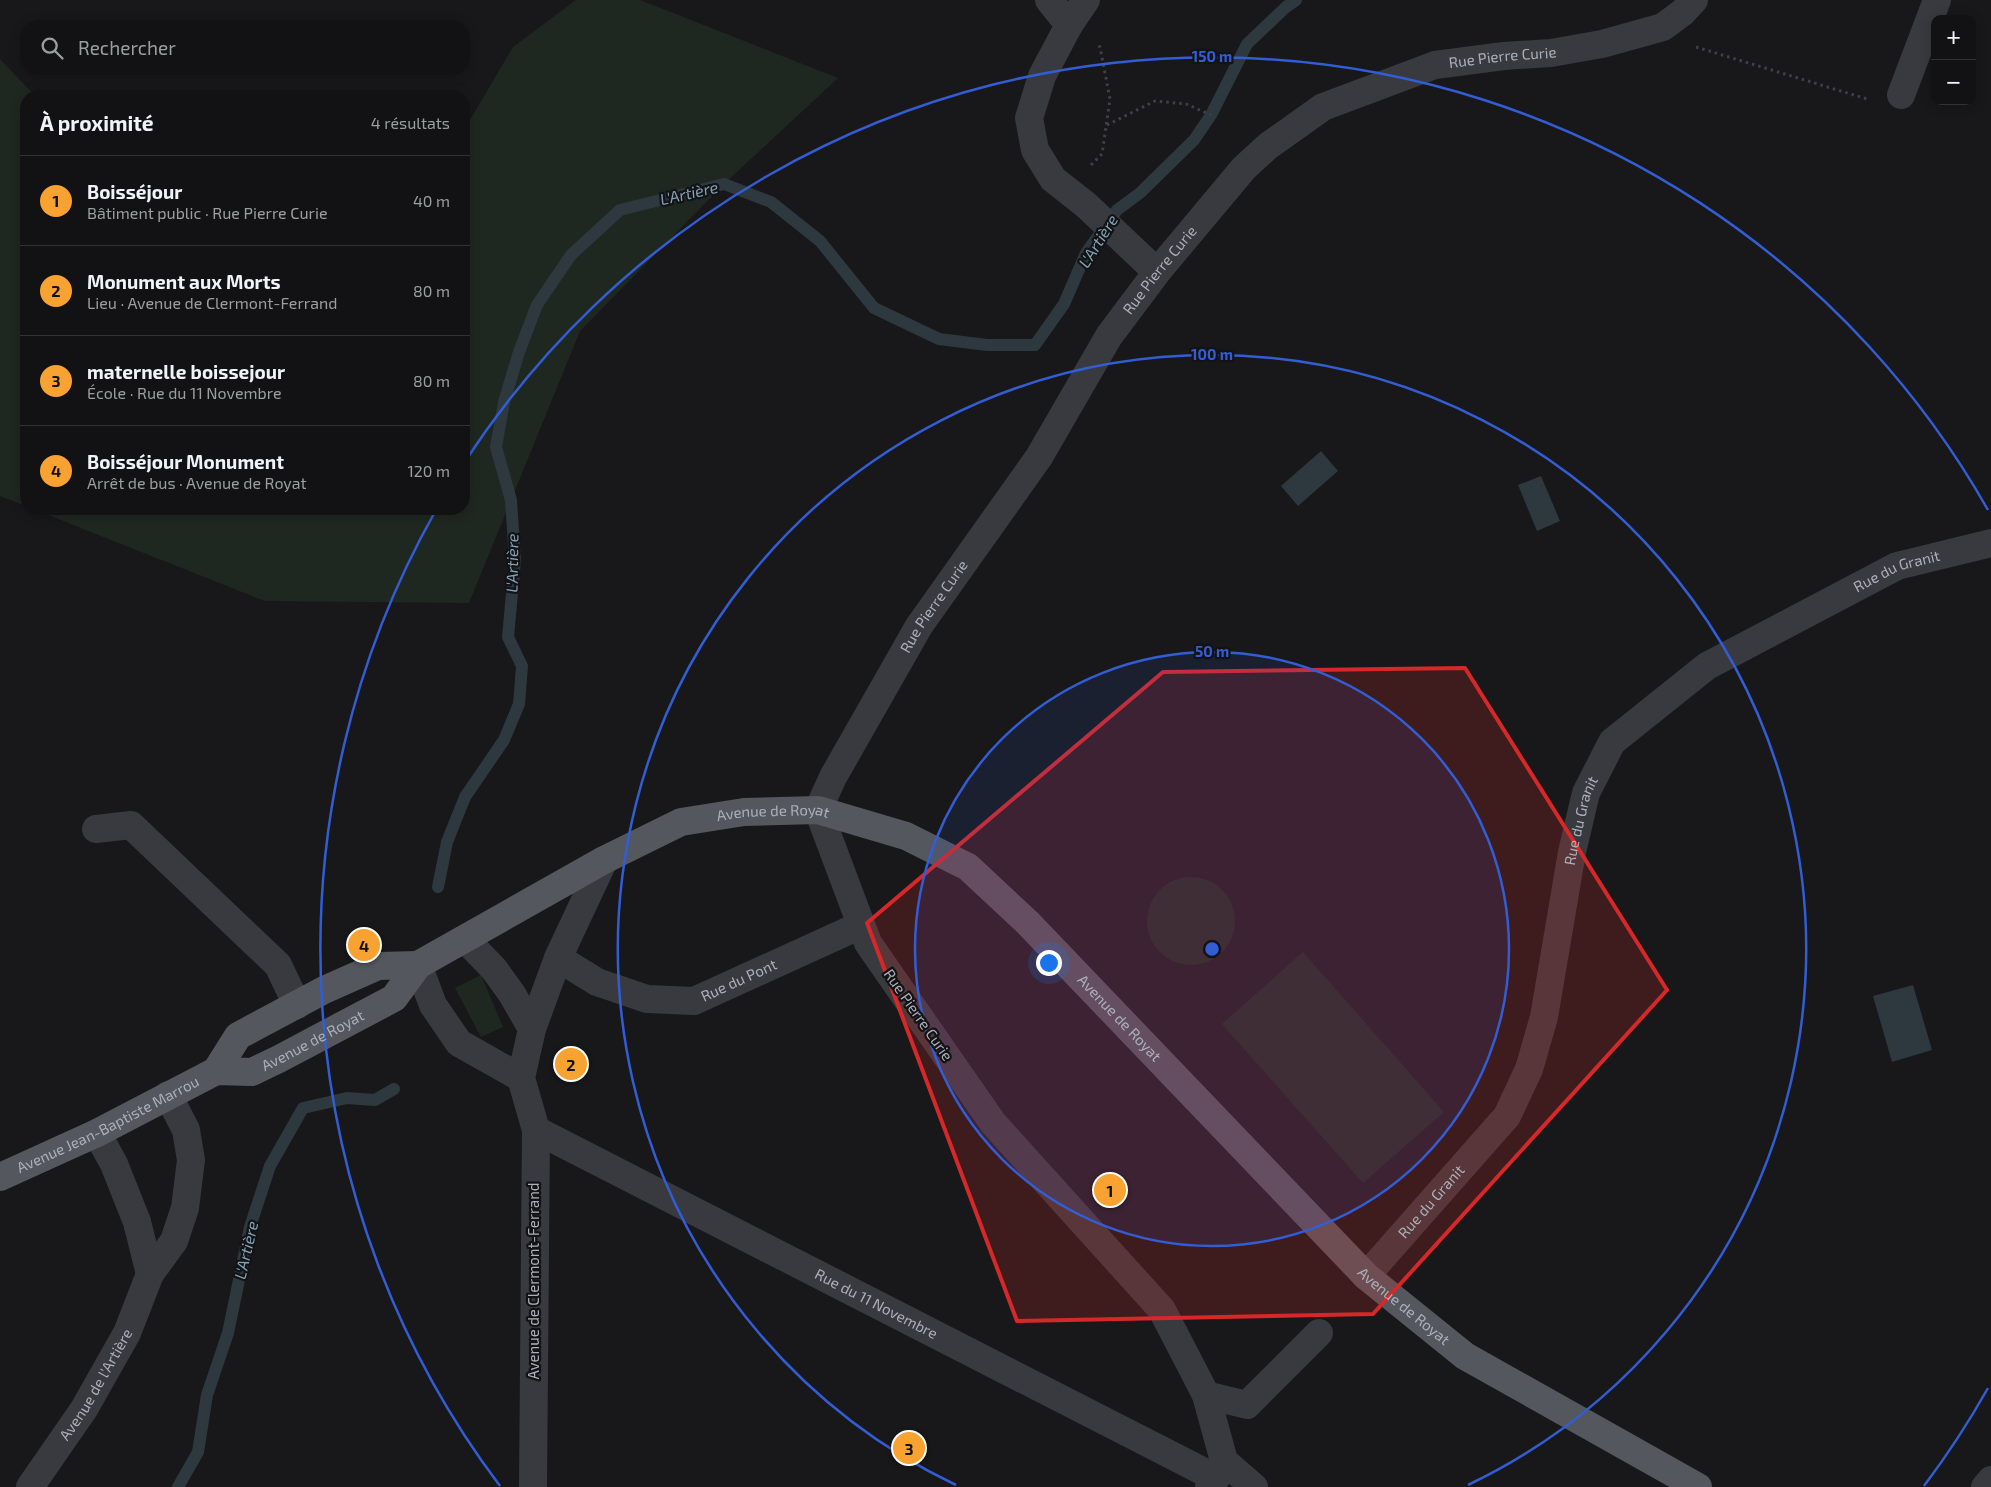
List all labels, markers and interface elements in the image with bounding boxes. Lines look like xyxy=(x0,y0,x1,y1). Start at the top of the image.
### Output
map controls xyxy=(1931,15,1976,105)
button: + xyxy=(1931,15,1976,60)
search box xyxy=(20,20,470,75)
icon: search xyxy=(38,34,66,62)
text: Rechercher xyxy=(78,36,176,59)
street label: Rue Pierre Curie xyxy=(1448,42,1558,71)
text: 150 m xyxy=(1192,47,1232,65)
button: − xyxy=(1931,60,1976,105)
text: À proximité xyxy=(40,110,154,135)
text: 4 résultats xyxy=(371,113,450,132)
water label: L'Artière xyxy=(658,177,720,208)
text: Boisséjour xyxy=(87,180,182,203)
text: 1 xyxy=(53,191,59,210)
text: 40 m xyxy=(413,191,450,210)
text: Bâtiment public · Rue Pierre Curie xyxy=(87,203,327,222)
water label: L'Artière xyxy=(1074,210,1122,271)
street label: Rue Pierre Curie xyxy=(1119,222,1200,317)
text: Monument aux Morts xyxy=(87,270,281,293)
text: 2 xyxy=(51,281,61,300)
text: 80 m xyxy=(413,281,450,300)
text: Lieu · Avenue de Clermont-Ferrand xyxy=(87,293,338,312)
text: 100 m xyxy=(1191,345,1233,363)
text: maternelle boissejour xyxy=(87,360,285,383)
text: 3 xyxy=(51,371,61,390)
text: 80 m xyxy=(413,371,450,390)
text: École · Rue du 11 Novembre xyxy=(87,383,282,402)
text: Boisséjour Monument xyxy=(87,450,284,473)
text: 4 xyxy=(51,461,61,480)
text: 120 m xyxy=(407,461,450,480)
text: Arrêt de bus · Avenue de Royat xyxy=(87,473,307,492)
water label: L'Artière xyxy=(501,533,522,593)
street label: Rue du Granit xyxy=(1850,546,1942,595)
street label: Rue Pierre Curie xyxy=(896,556,971,656)
text: 50 m xyxy=(1195,642,1229,660)
street label: Rue du Granit xyxy=(1560,773,1601,867)
street label: Avenue de Royat xyxy=(715,800,832,824)
pin: 4 xyxy=(348,926,380,964)
centre of rings xyxy=(1203,940,1221,958)
your location xyxy=(1036,950,1062,976)
street label: Rue du Pont xyxy=(698,954,780,1005)
street label: Rue Pierre Curie xyxy=(880,965,957,1064)
street label: Avenue de Royat xyxy=(1074,970,1166,1065)
street label: Avenue de Royat xyxy=(258,1006,367,1074)
pin: 2 xyxy=(555,1045,587,1083)
street label: Avenue Jean-Baptiste Marrou xyxy=(14,1071,202,1176)
street label: Rue du Granit xyxy=(1394,1161,1468,1241)
pin: 1 xyxy=(1094,1171,1126,1209)
street label: Avenue de Clermont-Ferrand xyxy=(524,1183,542,1379)
water label: L'Artière xyxy=(230,1219,262,1281)
street label: Avenue de Royat xyxy=(1354,1263,1454,1348)
street label: Rue du 11 Novembre xyxy=(812,1264,941,1342)
street label: Avenue de l'Artière xyxy=(55,1325,136,1444)
pin: 3 xyxy=(893,1429,925,1467)

